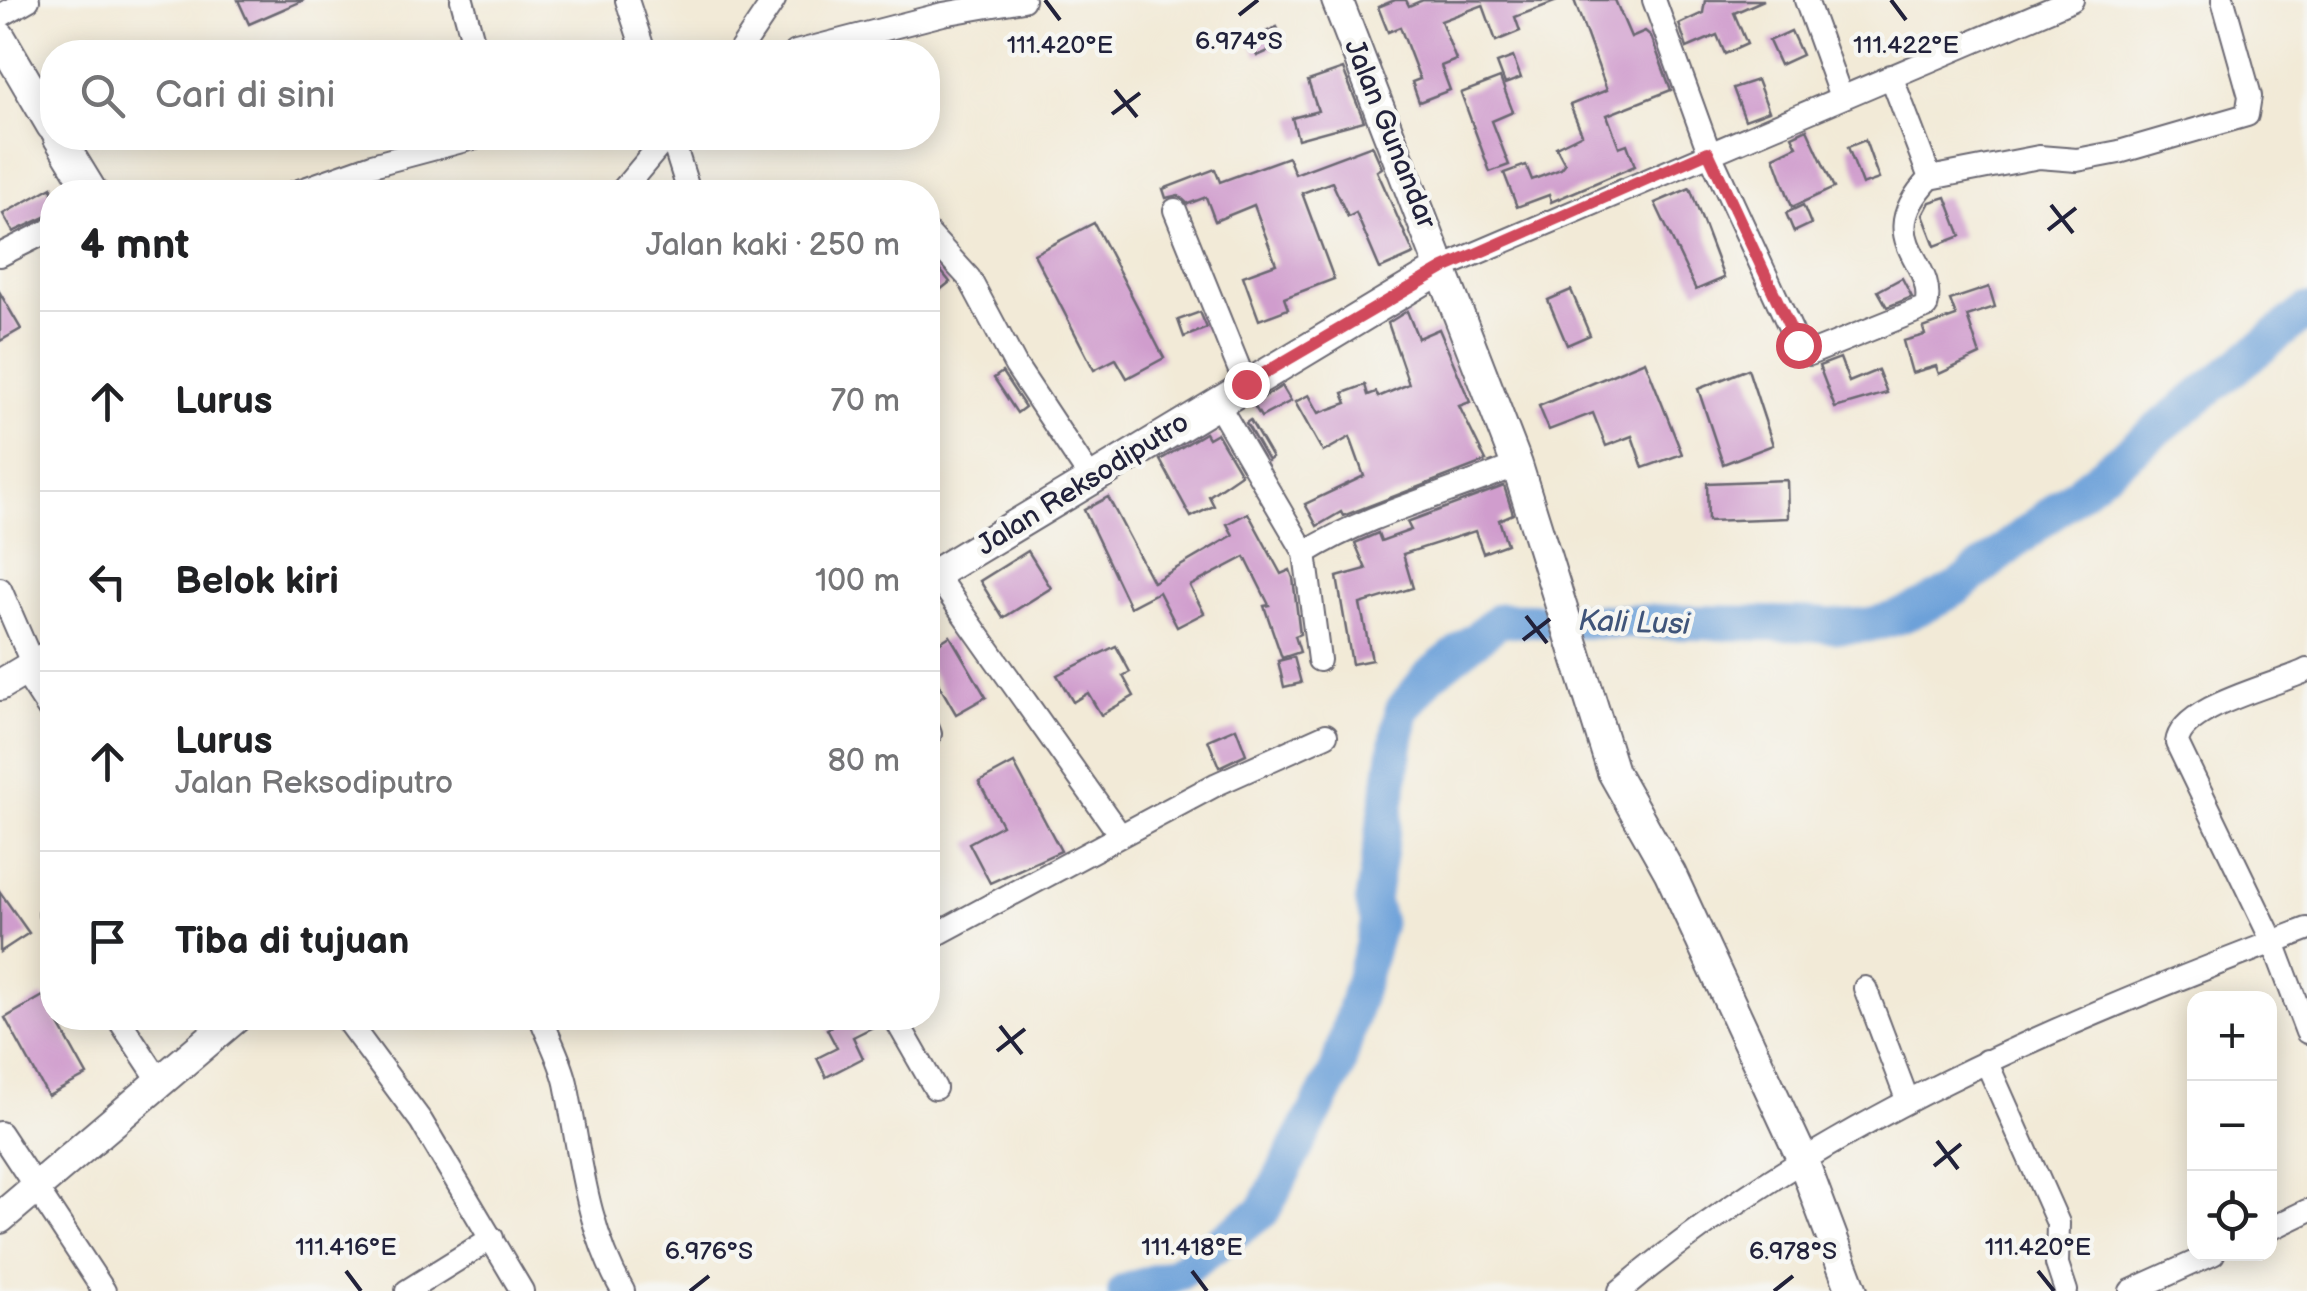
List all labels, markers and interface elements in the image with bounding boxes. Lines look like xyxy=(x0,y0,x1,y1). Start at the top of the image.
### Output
text: 6.974°S xyxy=(1195,26,1283,57)
text: 111.420°E xyxy=(1007,30,1113,61)
text: 111.422°E xyxy=(1853,30,1959,61)
street label: Jalan Gunandar xyxy=(1337,35,1443,234)
search box xyxy=(40,40,940,150)
icon: search xyxy=(75,68,130,123)
text: Cari di sini xyxy=(155,73,335,118)
text: 4 mnt xyxy=(80,220,189,271)
text: Jalan kaki · 250 m xyxy=(646,226,900,265)
route start xyxy=(1776,323,1822,369)
route end xyxy=(1224,362,1270,408)
icon: ahead xyxy=(80,374,135,429)
text: Lurus xyxy=(175,379,273,424)
text: 70 m xyxy=(830,382,900,421)
street label: Jalan Reksodiputro xyxy=(971,406,1195,562)
icon: left xyxy=(80,554,135,609)
text: Belok kiri xyxy=(175,559,339,604)
text: 100 m xyxy=(815,562,900,601)
water label: Kali Lusi xyxy=(1578,603,1692,643)
text: Lurus xyxy=(175,719,273,764)
icon: ahead xyxy=(80,734,135,789)
text: 80 m xyxy=(827,742,900,781)
text: Jalan Reksodiputro xyxy=(175,764,453,803)
icon: arrive xyxy=(80,914,135,969)
text: Tiba di tujuan xyxy=(175,919,409,964)
map controls xyxy=(2187,991,2277,1261)
button: + xyxy=(2187,991,2277,1081)
button: − xyxy=(2187,1081,2277,1171)
button: locate xyxy=(2187,1171,2277,1261)
text: 111.416°E xyxy=(295,1232,397,1263)
text: 111.418°E xyxy=(1141,1232,1243,1263)
text: 111.420°E xyxy=(1985,1232,2091,1263)
text: 6.976°S xyxy=(665,1236,753,1267)
text: 6.978°S xyxy=(1749,1236,1837,1267)

